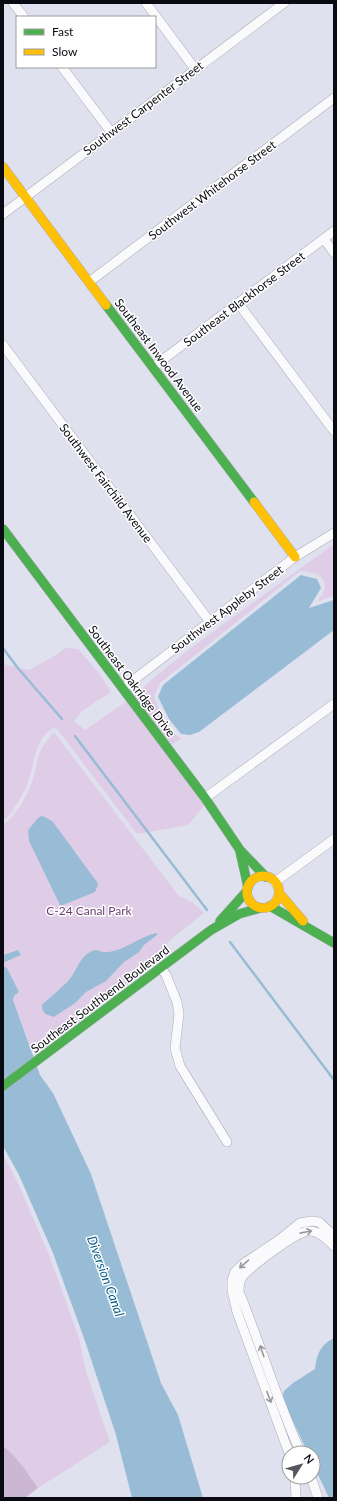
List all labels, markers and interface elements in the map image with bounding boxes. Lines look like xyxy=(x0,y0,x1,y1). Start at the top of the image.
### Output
legend xyxy=(16,16,156,68)
text: Fast xyxy=(52,24,74,39)
text: Slow xyxy=(52,44,78,59)
street label: Southwest Carpenter Street xyxy=(80,57,207,158)
street label: Southwest Whitehorse Street xyxy=(145,137,279,243)
street label: Southeast Blackhorse Street xyxy=(180,248,308,350)
street label: Southeast Inwood Avenue xyxy=(112,295,206,415)
street label: Southwest Fairchild Avenue xyxy=(56,420,156,546)
street label: Southwest Appleby Street xyxy=(168,561,287,656)
street label: Southeast Oakridge Drive xyxy=(85,622,179,740)
park label: C-24 Canal Park xyxy=(46,903,133,918)
street label: Southeast Southbend Boulevard xyxy=(28,942,172,1056)
one-way arrow xyxy=(299,1228,312,1236)
water label: Diversion Canal xyxy=(84,1233,128,1319)
one-way arrow xyxy=(239,1260,250,1269)
one-way arrow xyxy=(258,1345,265,1358)
one-way arrow xyxy=(265,1391,273,1403)
north arrow xyxy=(281,1445,321,1485)
text: N xyxy=(302,1451,317,1466)

